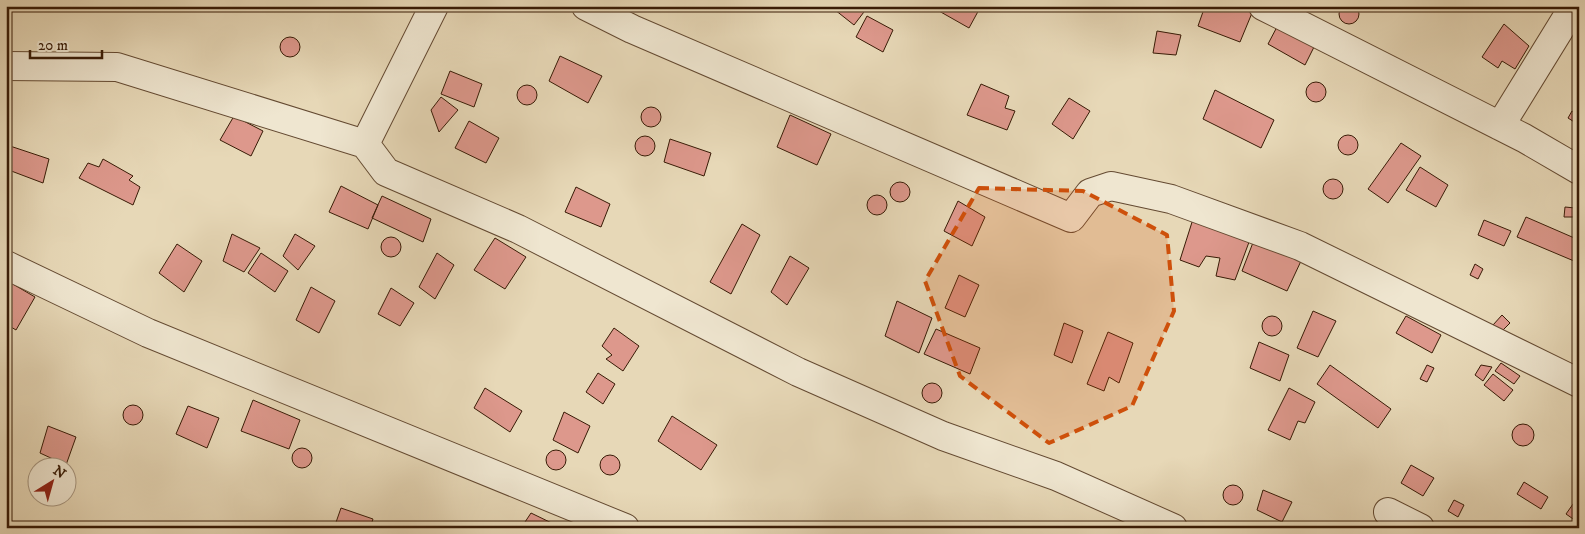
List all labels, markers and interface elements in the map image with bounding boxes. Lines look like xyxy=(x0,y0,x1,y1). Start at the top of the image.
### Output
scale bar xyxy=(30,28,102,60)
text: 20 m xyxy=(38,36,68,55)
north arrow xyxy=(28,456,78,506)
text: N xyxy=(49,462,70,483)

